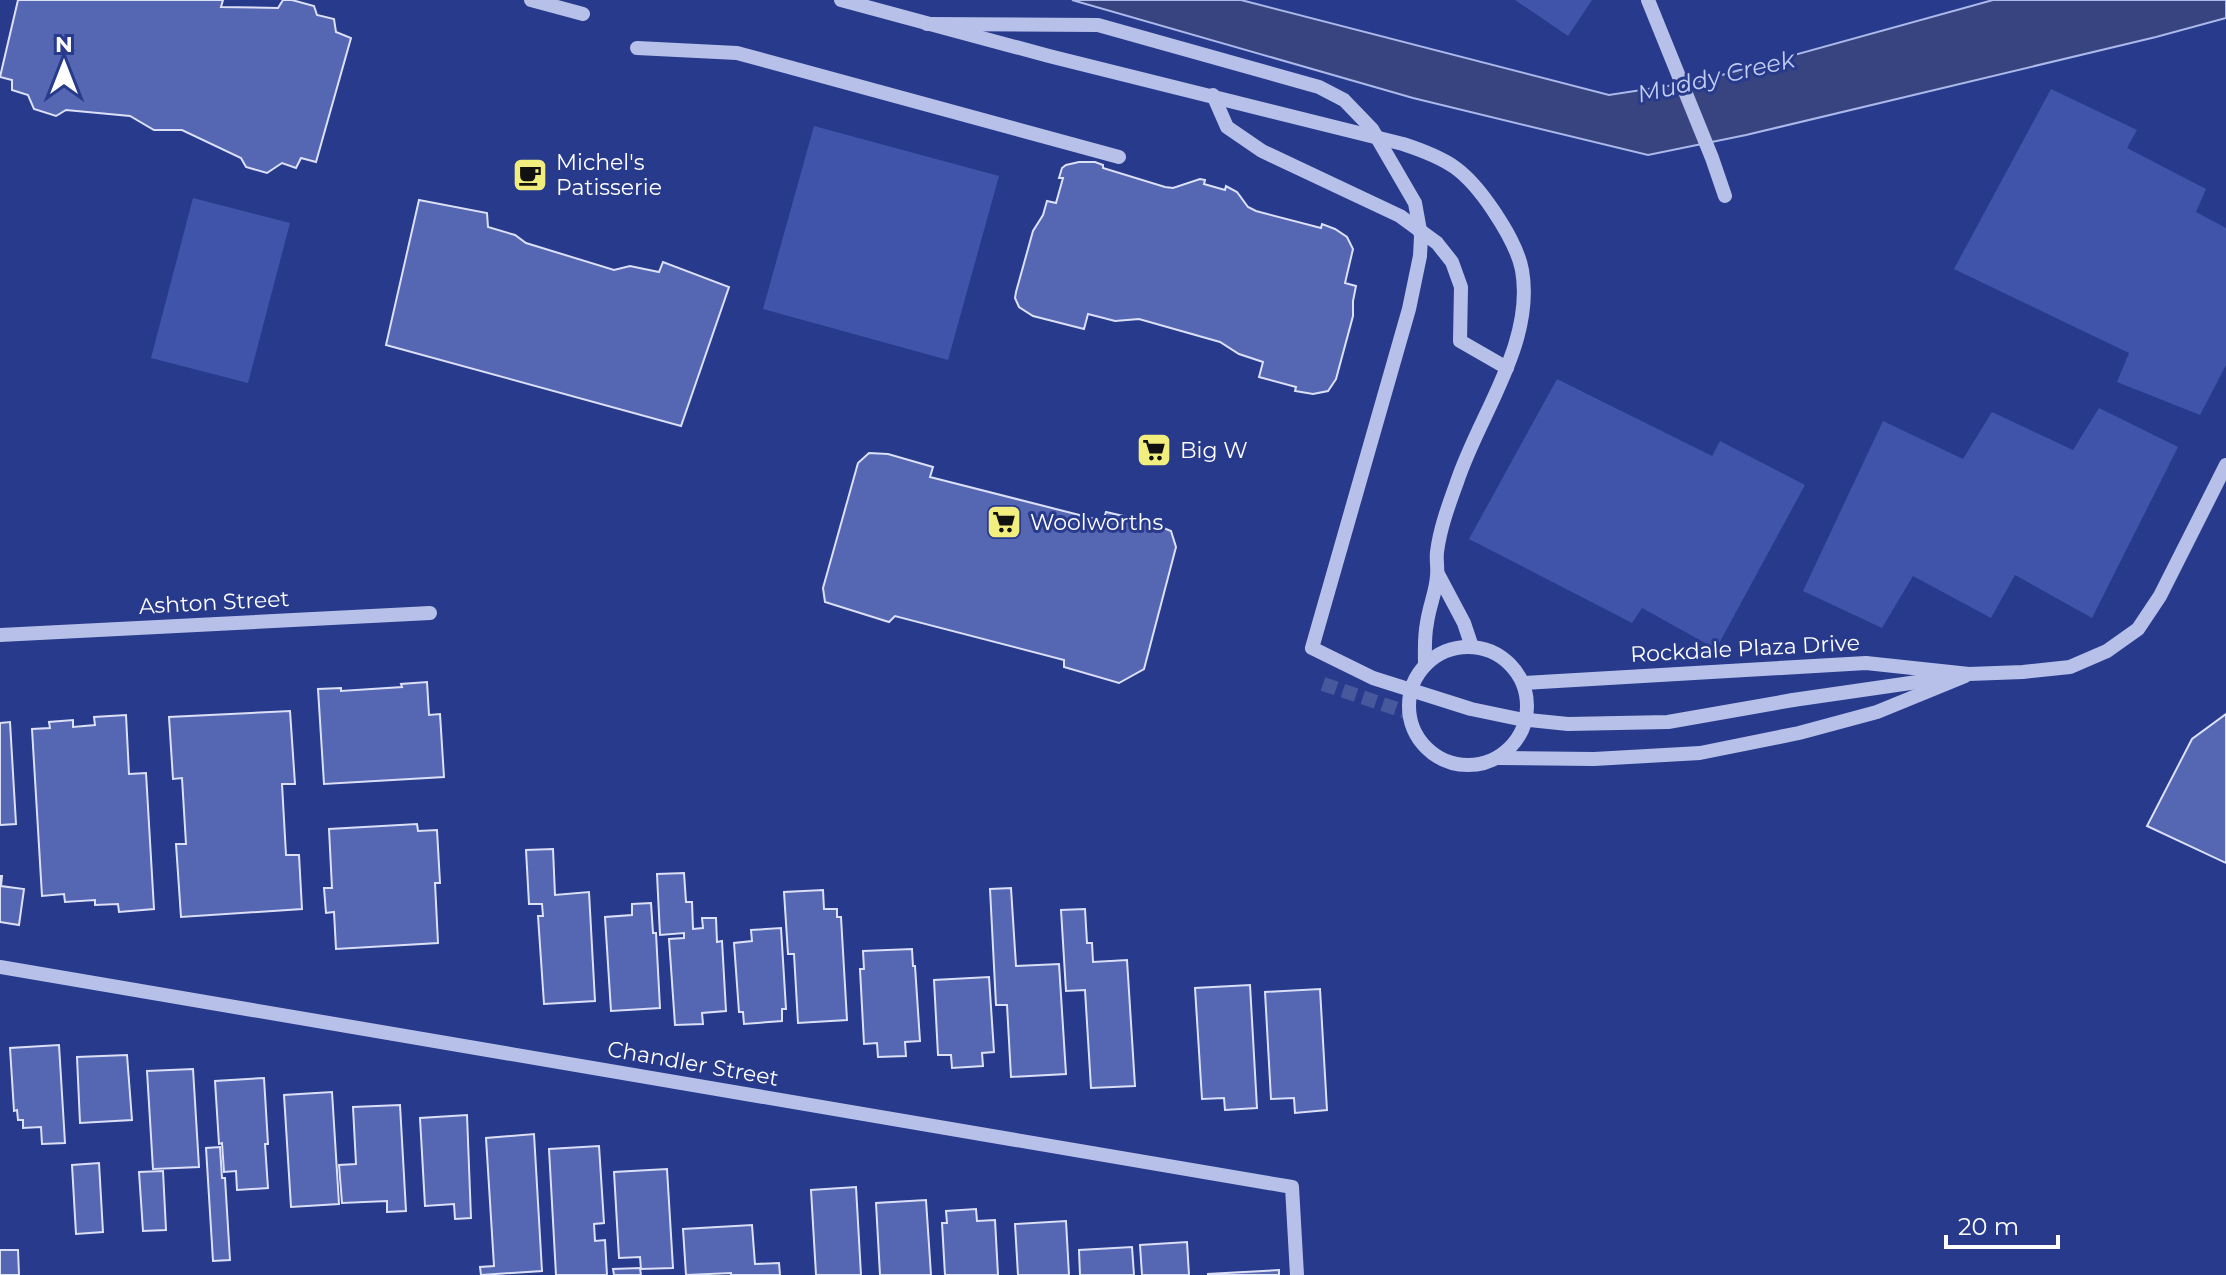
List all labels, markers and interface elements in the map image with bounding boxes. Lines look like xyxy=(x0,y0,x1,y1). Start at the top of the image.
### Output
north arrow xyxy=(24,24,104,104)
text: N xyxy=(55,31,73,58)
water label: Muddy Creek xyxy=(1634,44,1799,109)
place label: Michel's Patisserie xyxy=(556,149,662,201)
cafe icon: Michel's Patisserie xyxy=(511,156,549,194)
supermarket icon: Big W xyxy=(1135,431,1173,469)
place label: Big W xyxy=(1180,437,1248,464)
supermarket icon: Woolworths xyxy=(985,503,1023,541)
place label: Woolworths xyxy=(1030,509,1163,536)
street label: Ashton Street xyxy=(138,585,290,620)
street label: Rockdale Plaza Drive xyxy=(1630,629,1860,668)
street label: Chandler Street xyxy=(605,1035,781,1092)
scale bar xyxy=(1946,1199,2058,1249)
text: 20 m xyxy=(1958,1212,2019,1241)

